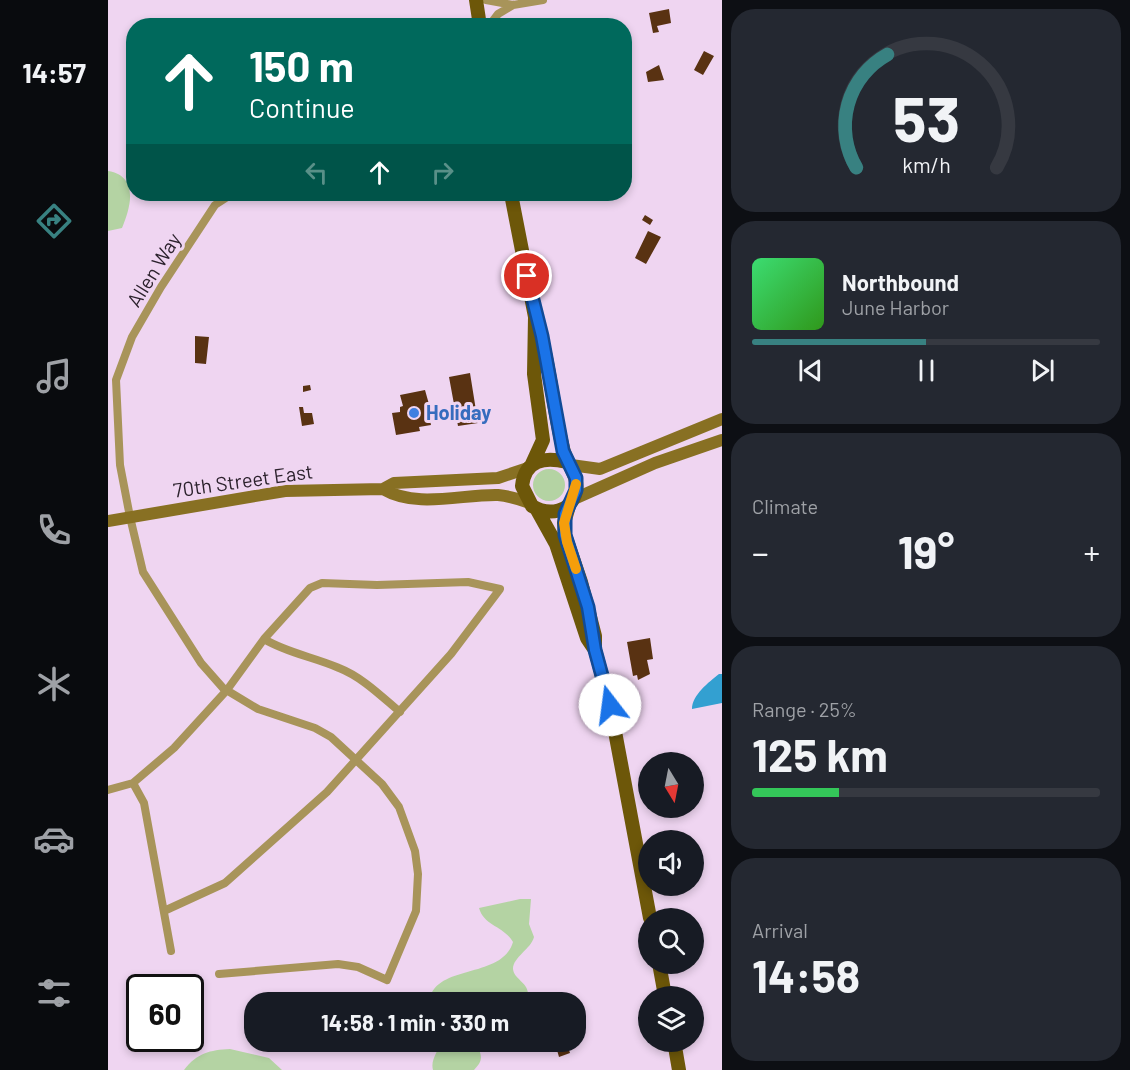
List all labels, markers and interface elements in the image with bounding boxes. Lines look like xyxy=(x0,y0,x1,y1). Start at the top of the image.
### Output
text: 150 m xyxy=(249,40,354,90)
icon: ahead xyxy=(150,42,228,120)
text: 14:57 xyxy=(22,56,86,88)
text: 53 xyxy=(892,80,960,154)
text: Continue xyxy=(249,91,355,123)
text: km/h xyxy=(902,152,950,177)
icon: left xyxy=(300,156,333,189)
icon: ahead xyxy=(363,156,396,189)
icon: right xyxy=(426,156,459,189)
icon: directions xyxy=(33,200,75,242)
street label: Allen Way xyxy=(121,228,185,311)
pin xyxy=(501,250,552,301)
icon: arrive xyxy=(510,259,543,292)
text: Northbound xyxy=(842,269,959,295)
text: June Harbor xyxy=(842,295,949,319)
icon: previous xyxy=(794,354,827,387)
icon: pause xyxy=(910,354,943,387)
icon: next xyxy=(1026,354,1059,387)
icon: music xyxy=(33,355,75,397)
place label: Holiday xyxy=(426,400,491,424)
marker: Holiday xyxy=(407,406,421,420)
street label: 70th Street East xyxy=(172,458,314,502)
text: Climate xyxy=(752,494,818,518)
icon: phone xyxy=(33,509,75,551)
text: 19° xyxy=(898,524,954,578)
text: − xyxy=(752,532,769,572)
text: + xyxy=(1084,532,1100,572)
icon: climate xyxy=(33,663,75,705)
position arrow xyxy=(578,673,642,737)
text: Range · 25% xyxy=(752,697,857,721)
text: 125 km xyxy=(752,727,888,781)
north arrow xyxy=(638,752,704,818)
map controls xyxy=(638,752,704,1052)
icon: car xyxy=(33,818,75,860)
button: sound xyxy=(638,830,704,896)
button: search xyxy=(638,908,704,974)
text: Arrival xyxy=(752,918,808,942)
text: 14:58 xyxy=(752,948,860,1002)
icon: filters xyxy=(33,972,75,1014)
speed limit sign: 60 xyxy=(126,974,204,1052)
button: layers xyxy=(638,986,704,1052)
text: 14:58 · 1 min · 330 m xyxy=(321,1009,509,1035)

